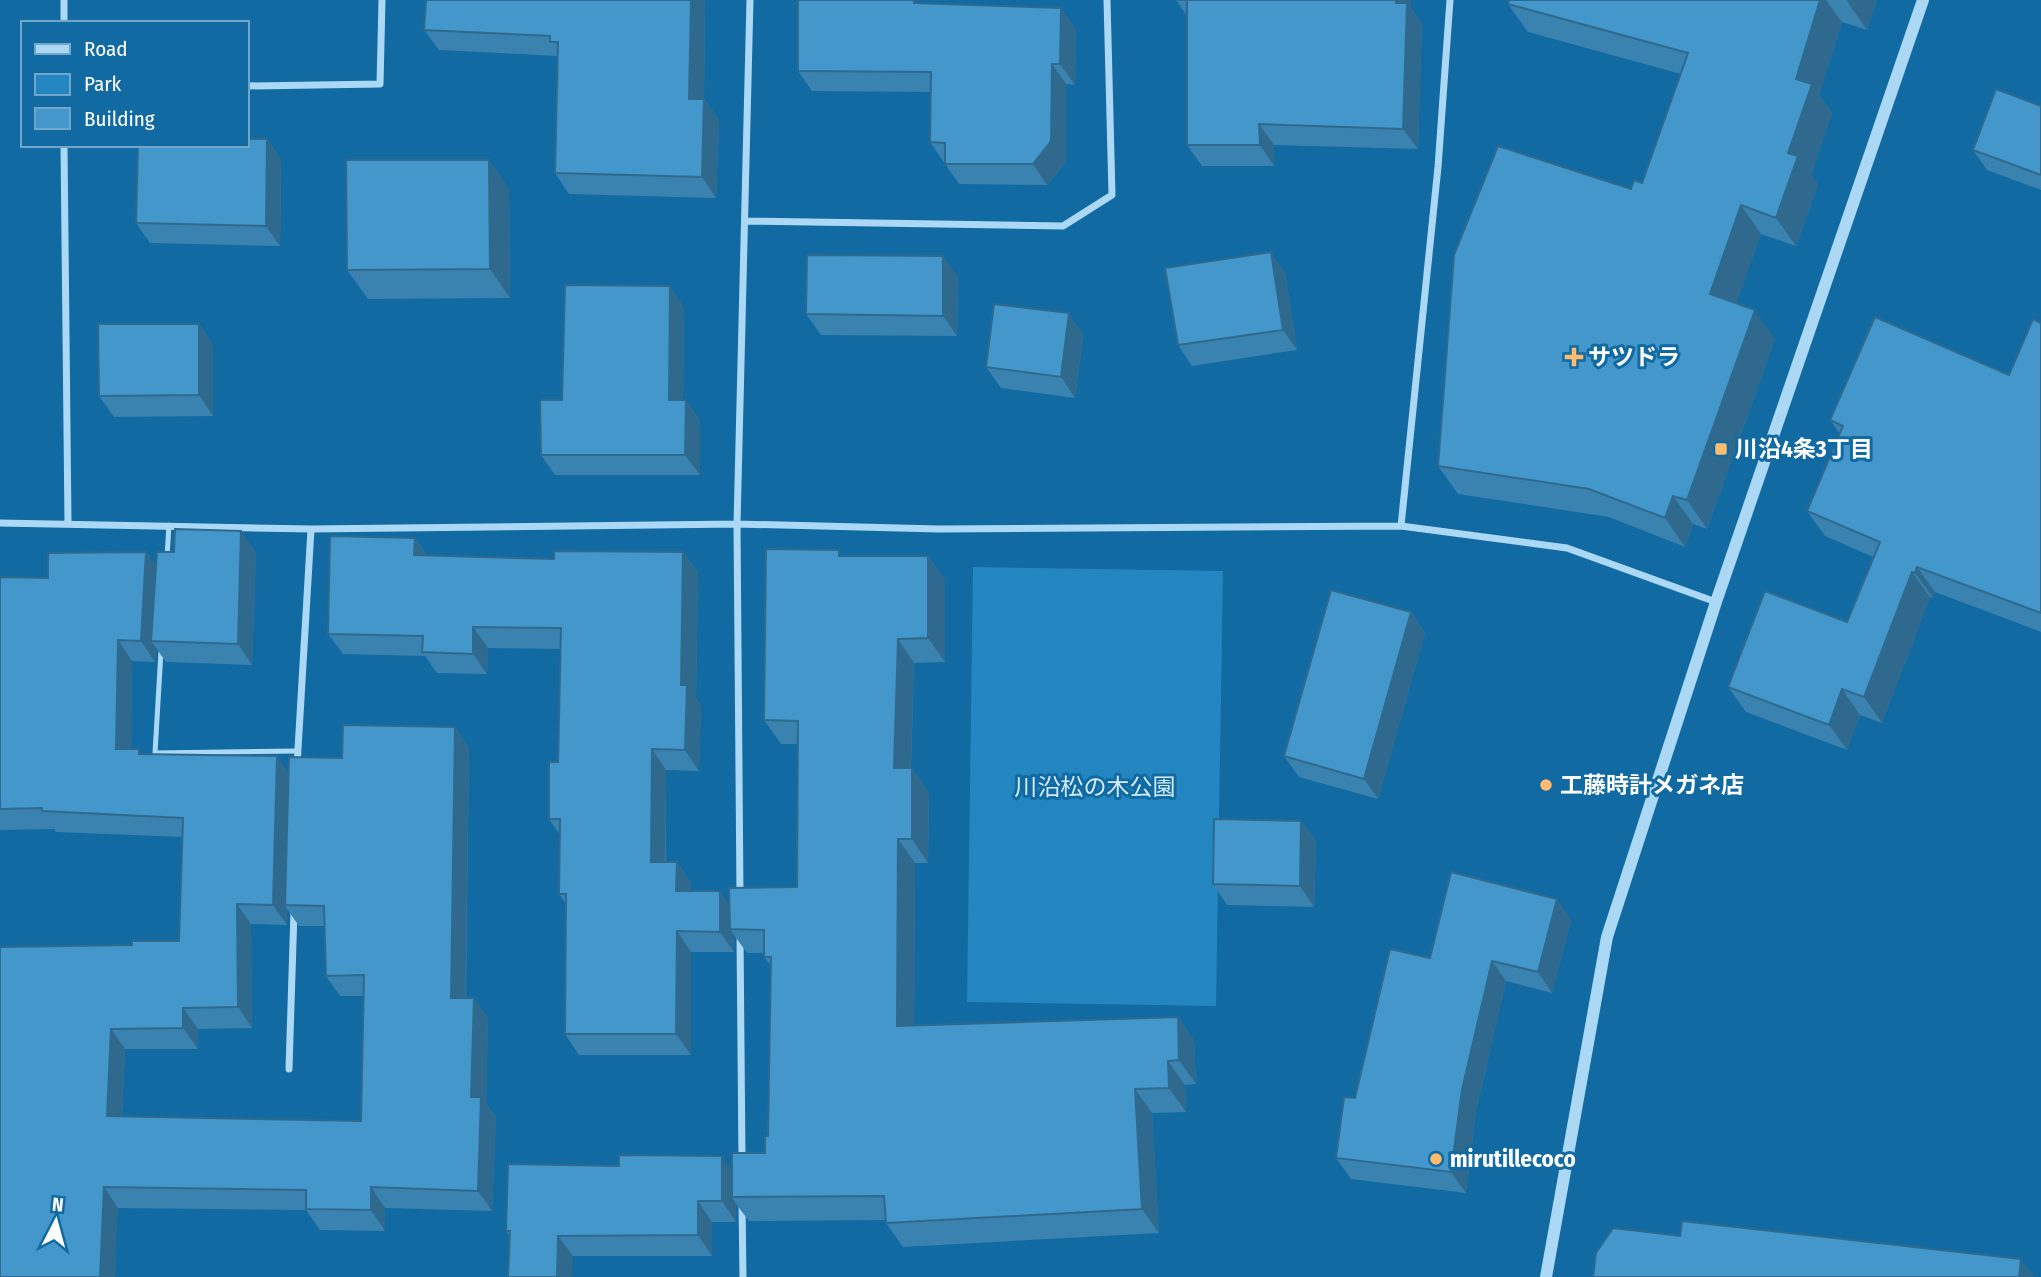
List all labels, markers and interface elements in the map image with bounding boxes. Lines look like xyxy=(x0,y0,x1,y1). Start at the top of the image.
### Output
legend xyxy=(21,21,248,147)
text: Road xyxy=(84,36,128,62)
text: Park xyxy=(84,71,122,97)
text: Building xyxy=(84,106,155,132)
place label: サツドラ xyxy=(1588,343,1680,371)
marker: サツドラ xyxy=(1566,349,1582,365)
place label: 川沿4条3丁目 xyxy=(1735,435,1873,463)
marker: 川沿4条3丁目 xyxy=(1713,441,1729,457)
place label: 工藤時計メガネ店 xyxy=(1560,771,1744,799)
park label: 川沿松の木公園 xyxy=(1015,773,1176,801)
marker: 工藤時計メガネ店 xyxy=(1538,777,1554,793)
place label: mirutillecoco xyxy=(1450,1145,1576,1173)
marker: mirutillecoco xyxy=(1428,1151,1444,1167)
north arrow xyxy=(21,1186,91,1256)
text: N xyxy=(51,1193,65,1217)

